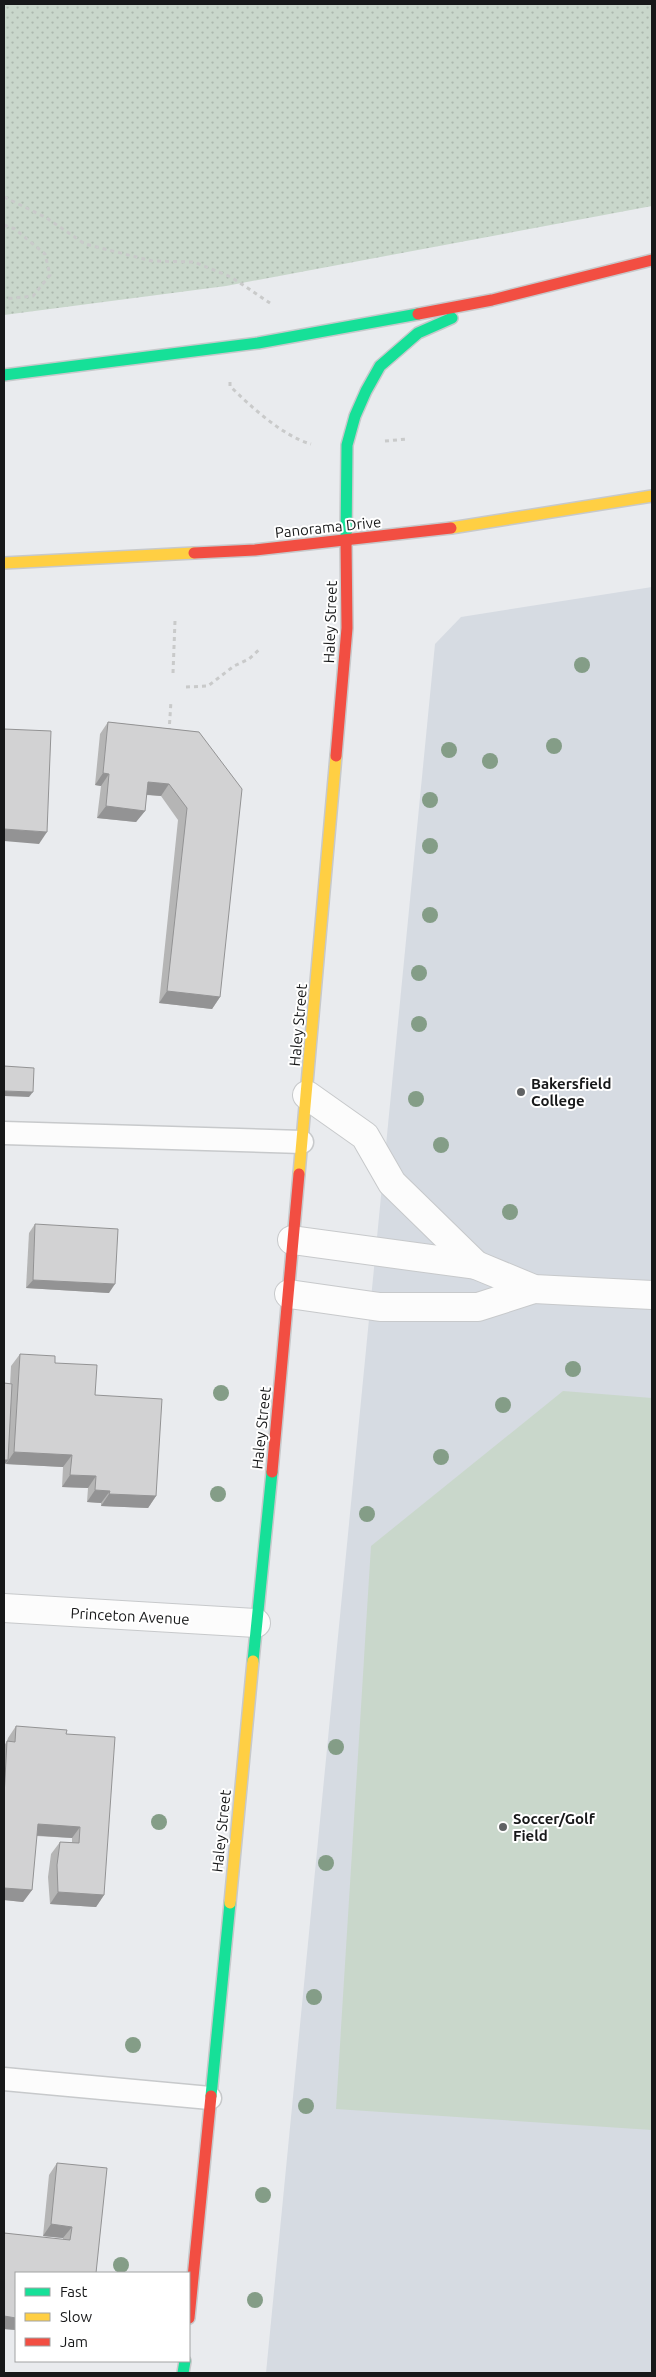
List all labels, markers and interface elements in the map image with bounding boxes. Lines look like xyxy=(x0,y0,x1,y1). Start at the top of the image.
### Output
street label: Panorama Drive xyxy=(274,513,382,541)
street label: Haley Street xyxy=(320,580,340,664)
street label: Haley Street xyxy=(286,983,310,1067)
place label: Bakersfield College xyxy=(531,1075,611,1109)
marker: Bakersfield College xyxy=(515,1086,527,1098)
street label: Haley Street xyxy=(248,1386,274,1470)
street label: Princeton Avenue xyxy=(70,1604,190,1628)
street label: Haley Street xyxy=(208,1789,234,1873)
place label: Soccer/Golf Field xyxy=(513,1810,596,1844)
marker: Soccer/Golf Field xyxy=(497,1821,509,1833)
legend xyxy=(15,2272,190,2362)
text: Fast xyxy=(60,2283,88,2300)
text: Slow xyxy=(60,2308,93,2325)
text: Jam xyxy=(60,2333,88,2350)

